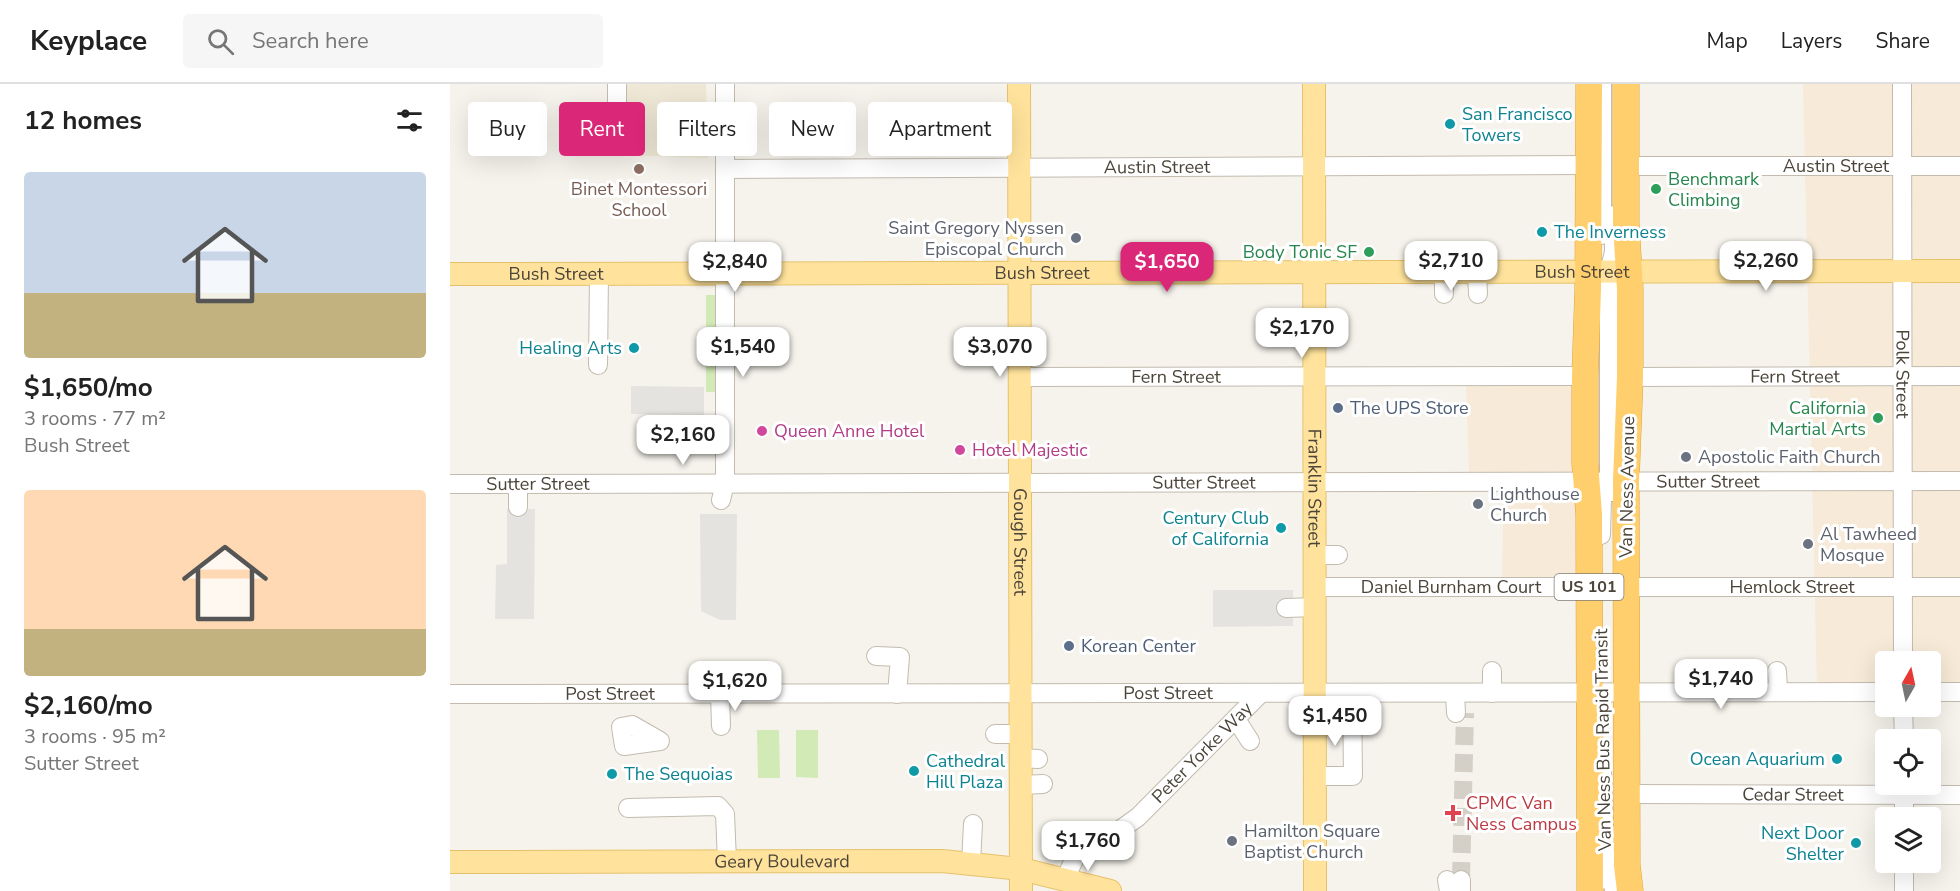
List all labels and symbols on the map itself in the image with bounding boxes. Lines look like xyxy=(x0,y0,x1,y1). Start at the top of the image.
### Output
place label: San Francisco Towers xyxy=(1462,102,1573,147)
marker: San Francisco Towers xyxy=(1443,117,1457,131)
street label: Austin Street xyxy=(1783,154,1890,178)
street label: Austin Street xyxy=(1104,155,1211,179)
marker: Binet Montessori School xyxy=(632,162,646,176)
place label: Benchmark Climbing xyxy=(1668,167,1760,212)
place label: Binet Montessori School xyxy=(571,177,707,222)
marker: Benchmark Climbing xyxy=(1649,182,1663,196)
place label: Saint Gregory Nyssen Episcopal Church xyxy=(888,216,1064,261)
place label: The Inverness xyxy=(1554,220,1666,244)
marker: The Inverness xyxy=(1535,225,1549,239)
marker: Saint Gregory Nyssen Episcopal Church xyxy=(1069,231,1083,245)
place label: Body Tonic SF xyxy=(1243,240,1357,264)
pin: $2,710 xyxy=(1402,241,1500,292)
pin: $2,260 xyxy=(1717,241,1815,292)
pin: $2,840 xyxy=(686,242,784,293)
pin: $1,650 xyxy=(1118,242,1216,293)
marker: Body Tonic SF xyxy=(1362,245,1376,259)
street label: Bush Street xyxy=(1534,260,1630,284)
street label: Bush Street xyxy=(994,261,1090,285)
street label: Bush Street xyxy=(508,262,604,286)
pin: $2,170 xyxy=(1253,308,1351,359)
pin: $1,540 xyxy=(694,327,792,378)
pin: $3,070 xyxy=(951,327,1049,378)
street label: Polk Street xyxy=(1890,329,1915,419)
place label: Healing Arts xyxy=(519,336,622,360)
marker: Healing Arts xyxy=(627,341,641,355)
street label: Fern Street xyxy=(1750,364,1841,389)
street label: Fern Street xyxy=(1131,365,1222,389)
place label: The UPS Store xyxy=(1350,396,1469,420)
place label: California Martial Arts xyxy=(1769,396,1866,441)
marker: The UPS Store xyxy=(1331,401,1345,415)
marker: California Martial Arts xyxy=(1871,411,1885,425)
pin: $2,160 xyxy=(634,415,732,466)
street label: Van Ness Avenue xyxy=(1614,416,1640,559)
place label: Queen Anne Hotel xyxy=(774,419,925,443)
marker: Queen Anne Hotel xyxy=(755,424,769,438)
street label: Franklin Street xyxy=(1302,429,1327,548)
place label: Hotel Majestic xyxy=(972,438,1088,462)
marker: Hotel Majestic xyxy=(953,443,967,457)
place label: Apostolic Faith Church xyxy=(1698,445,1881,469)
marker: Apostolic Faith Church xyxy=(1679,450,1693,464)
street label: Sutter Street xyxy=(1656,469,1760,494)
street label: Sutter Street xyxy=(1152,470,1256,495)
street label: Sutter Street xyxy=(486,472,590,496)
place label: Lighthouse Church xyxy=(1490,482,1580,527)
street label: Gough Street xyxy=(1008,488,1032,597)
marker: Lighthouse Church xyxy=(1471,497,1485,511)
place label: Century Club of California xyxy=(1162,506,1269,551)
marker: Century Club of California xyxy=(1274,521,1288,535)
place label: Al Tawheed Mosque xyxy=(1820,522,1917,567)
marker: Al Tawheed Mosque xyxy=(1801,537,1815,551)
road number: US 101 xyxy=(1554,574,1624,600)
street label: Daniel Burnham Court xyxy=(1361,575,1542,599)
street label: Hemlock Street xyxy=(1729,575,1855,599)
street label: Van Ness Bus Rapid Transit xyxy=(1589,628,1617,852)
place label: Korean Center xyxy=(1081,634,1196,658)
marker: Korean Center xyxy=(1062,639,1076,653)
north arrow xyxy=(1875,651,1941,717)
pin: $1,740 xyxy=(1672,659,1770,710)
pin: $1,620 xyxy=(686,661,784,712)
street label: Post Street xyxy=(1123,681,1214,705)
street label: Post Street xyxy=(565,682,656,706)
street label: Peter Yorke Way xyxy=(1146,696,1258,808)
pin: $1,450 xyxy=(1286,696,1384,747)
place label: Ocean Aquarium xyxy=(1690,747,1825,771)
place label: Cathedral Hill Plaza xyxy=(926,749,1006,794)
marker: Ocean Aquarium xyxy=(1830,752,1844,766)
place label: The Sequoias xyxy=(624,762,733,786)
marker: Cathedral Hill Plaza xyxy=(907,764,921,778)
marker: The Sequoias xyxy=(605,767,619,781)
street label: Cedar Street xyxy=(1742,782,1844,807)
place label: CPMC Van Ness Campus xyxy=(1466,791,1577,836)
marker: CPMC Van Ness Campus xyxy=(1444,804,1462,822)
place label: Hamilton Square Baptist Church xyxy=(1244,819,1380,864)
pin: $1,760 xyxy=(1039,821,1137,872)
place label: Next Door Shelter xyxy=(1761,821,1845,866)
marker: Hamilton Square Baptist Church xyxy=(1225,834,1239,848)
marker: Next Door Shelter xyxy=(1849,836,1863,850)
street label: Geary Boulevard xyxy=(714,849,850,873)

